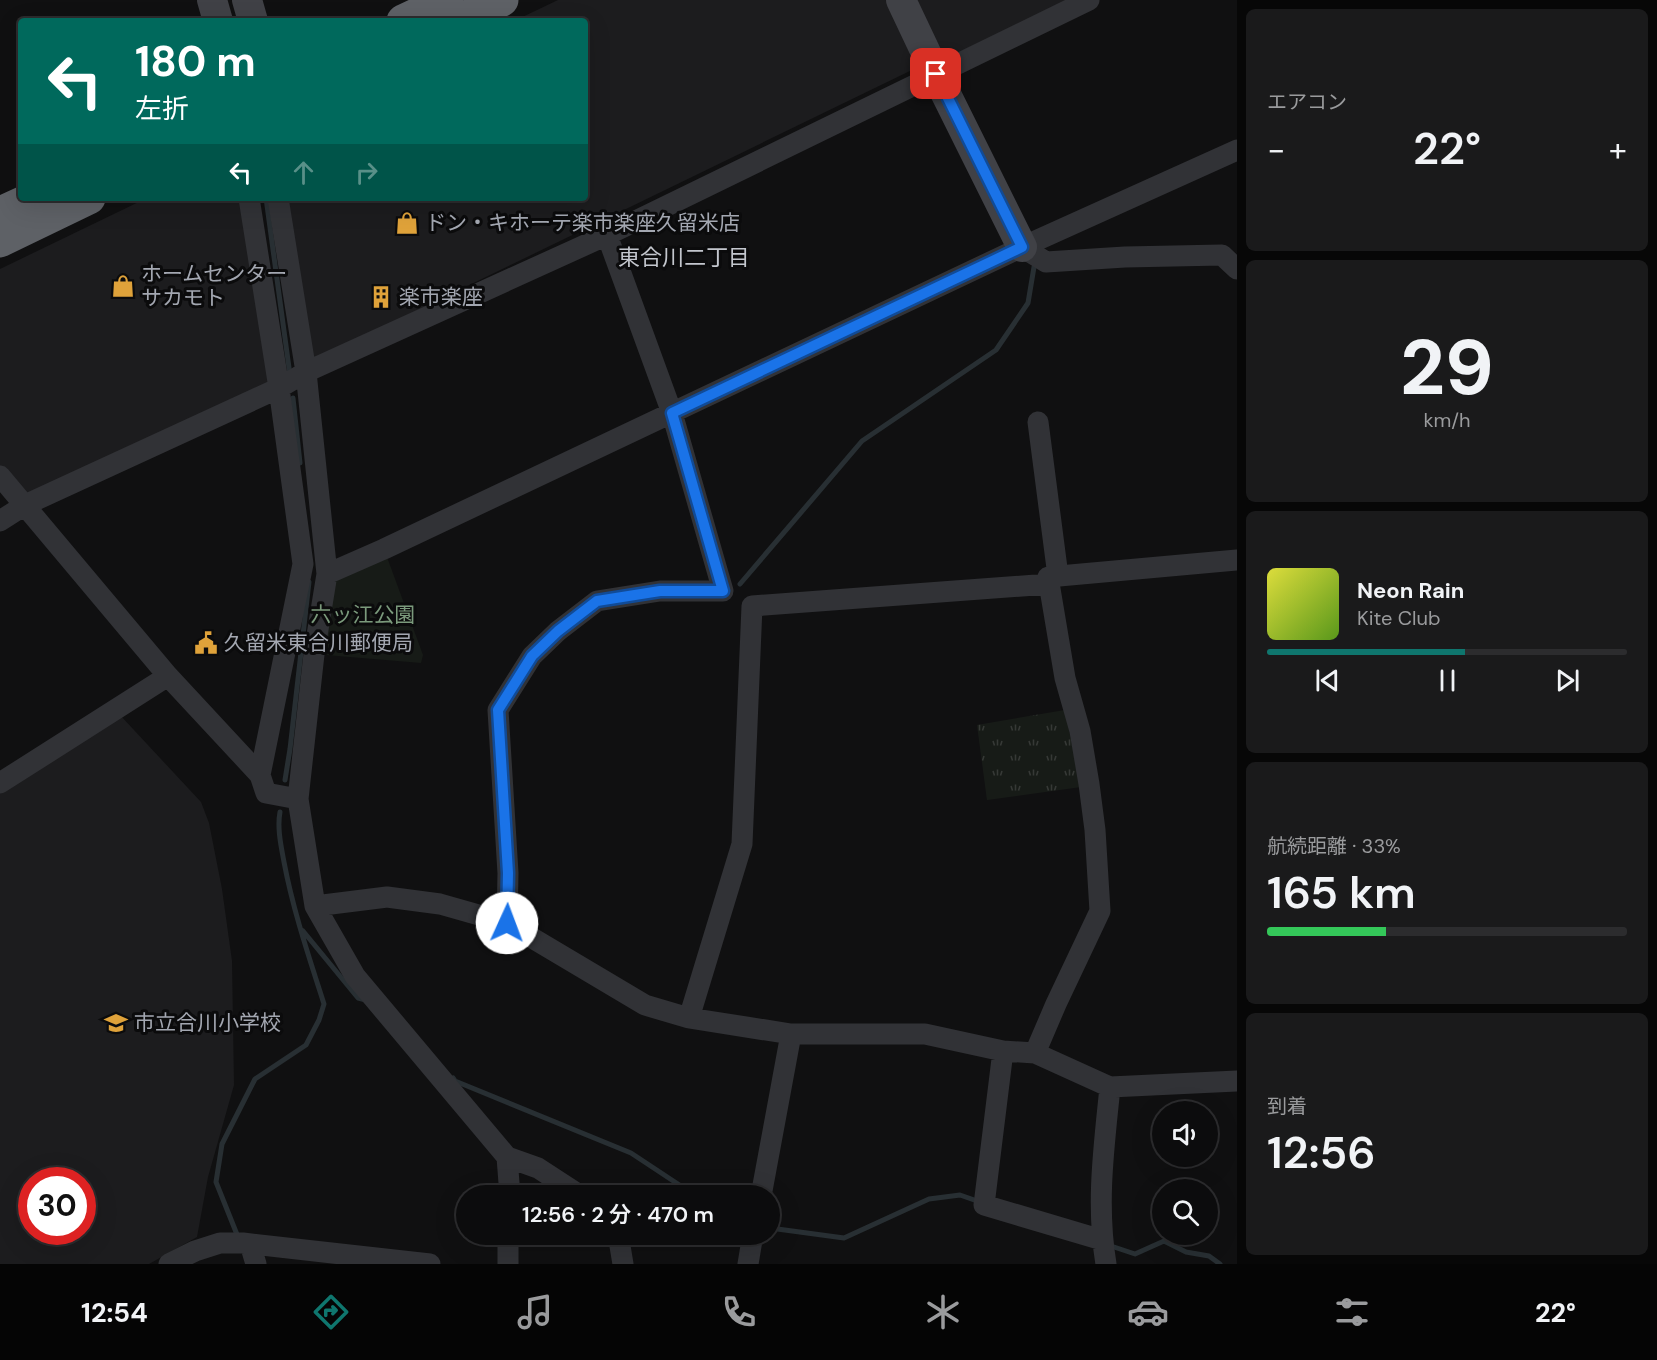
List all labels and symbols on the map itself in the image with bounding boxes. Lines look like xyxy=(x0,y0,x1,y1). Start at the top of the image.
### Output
pin xyxy=(910,48,961,99)
place label: ドン・キホーテ楽市楽座久留米店 xyxy=(425,209,740,237)
shop icon: ドン・キホーテ楽市楽座久留米店 xyxy=(394,210,420,236)
district label: 東合川二丁目 xyxy=(618,243,750,272)
place label: ホームセンター サカモト xyxy=(141,260,287,312)
shop icon: ホームセンター サカモト xyxy=(110,273,136,299)
place label: 楽市楽座 xyxy=(399,283,483,311)
building icon: 楽市楽座 xyxy=(368,284,394,310)
park label: 六ッ江公園 xyxy=(311,601,416,629)
place label: 久留米東合川郵便局 xyxy=(224,629,413,657)
public building icon: 久留米東合川郵便局 xyxy=(193,630,219,656)
position arrow xyxy=(475,891,539,955)
place label: 市立合川小学校 xyxy=(134,1009,281,1037)
school or university icon: 市立合川小学校 xyxy=(103,1010,129,1036)
speed limit sign: 30 xyxy=(18,1167,96,1245)

